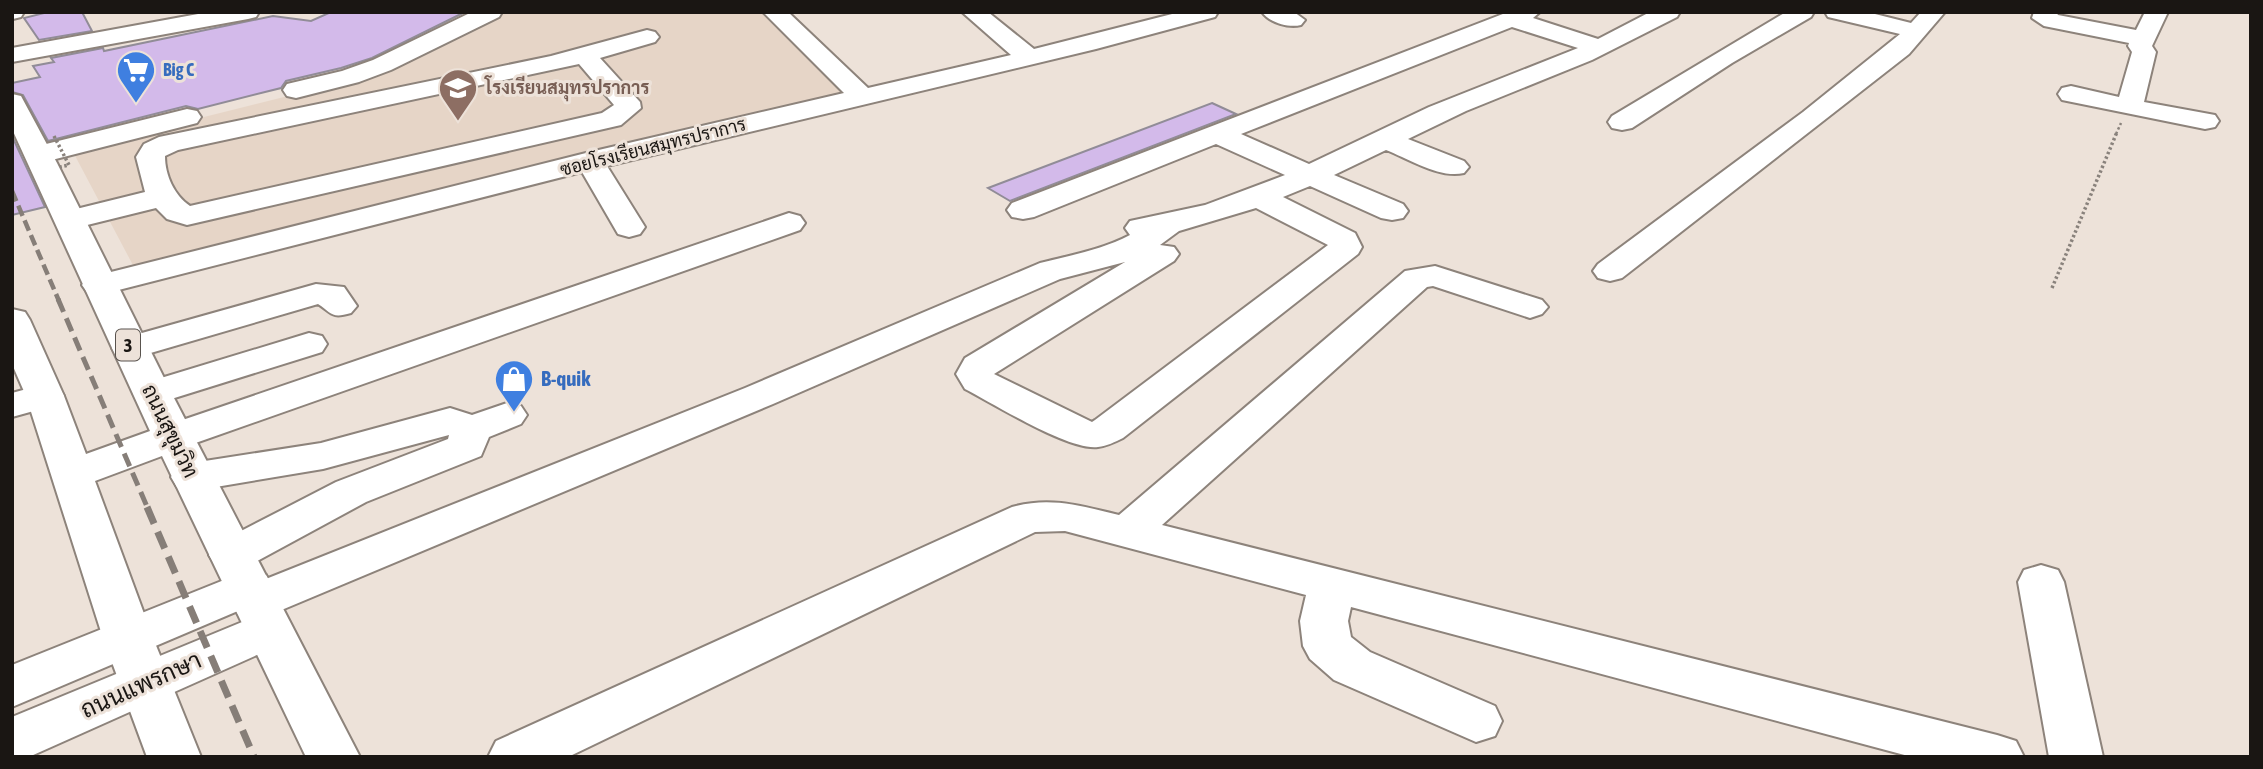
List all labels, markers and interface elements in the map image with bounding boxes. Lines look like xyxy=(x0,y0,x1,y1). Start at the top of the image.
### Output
supermarket icon: Big C xyxy=(115,49,157,104)
place label: Big C xyxy=(163,59,194,80)
school or university icon: โรงเรียนสมุทรปราการ xyxy=(437,67,479,122)
place label: โรงเรียนสมุทรปราการ xyxy=(484,75,650,102)
street label: ซอยโรงเรียนสมุทรปราการ xyxy=(557,111,749,182)
road number: 3 xyxy=(116,330,140,360)
shop icon: B-quik xyxy=(493,358,535,413)
place label: B-quik xyxy=(541,366,591,390)
street label: ถนนสุขุมวิท xyxy=(135,380,204,483)
street label: ถนนแพรกษา xyxy=(76,646,205,723)

